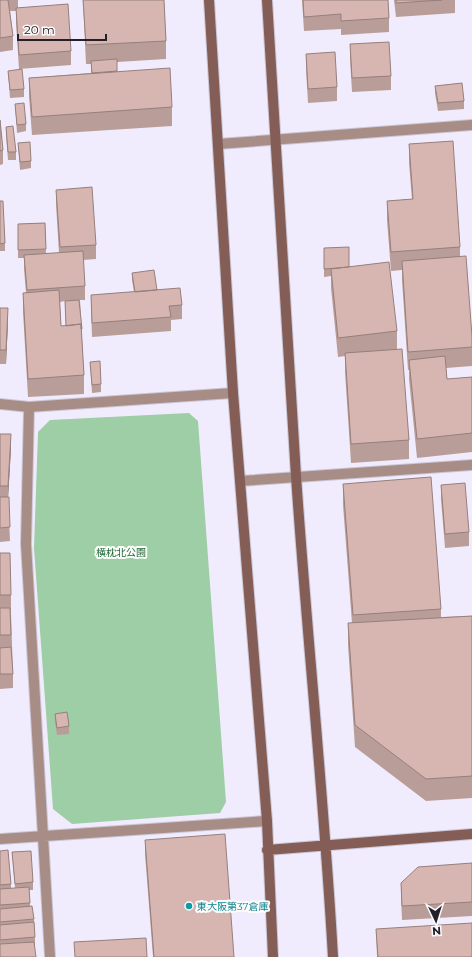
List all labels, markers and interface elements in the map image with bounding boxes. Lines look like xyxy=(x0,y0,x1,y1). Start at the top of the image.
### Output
scale bar xyxy=(18,16,106,42)
text: 20 m xyxy=(24,22,55,37)
park label: 横枕北公園 xyxy=(96,546,146,559)
place label: 東大阪第37倉庫 xyxy=(197,900,268,913)
marker: 東大阪第37倉庫 xyxy=(184,901,194,911)
north arrow xyxy=(416,901,456,941)
text: N xyxy=(432,924,442,938)

